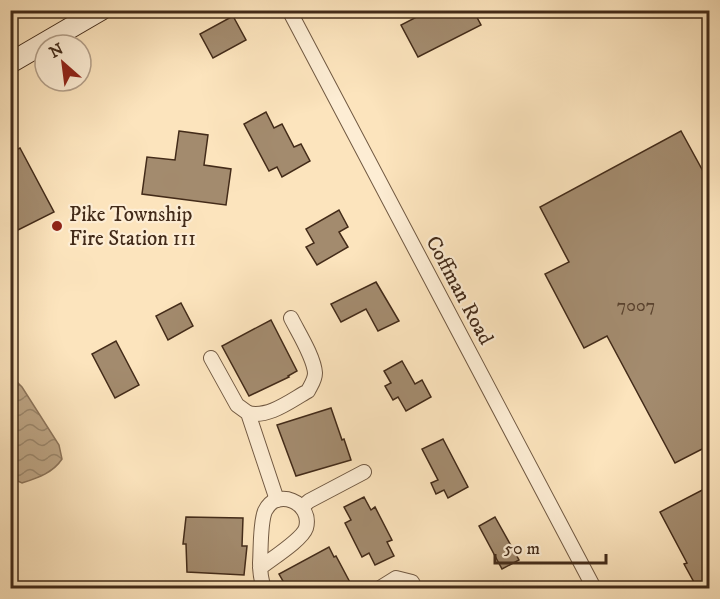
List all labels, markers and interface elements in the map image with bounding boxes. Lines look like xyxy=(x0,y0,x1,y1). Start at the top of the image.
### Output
north arrow xyxy=(33,33,93,93)
text: N xyxy=(46,39,67,63)
place label: Pike Township Fire Station 111 xyxy=(69,202,196,252)
marker: Pike Township Fire Station 111 xyxy=(50,219,64,233)
street label: Coffman Road xyxy=(420,232,499,350)
house number: 7007 xyxy=(617,295,655,317)
scale bar xyxy=(495,527,606,565)
text: 50 m xyxy=(504,538,540,560)

